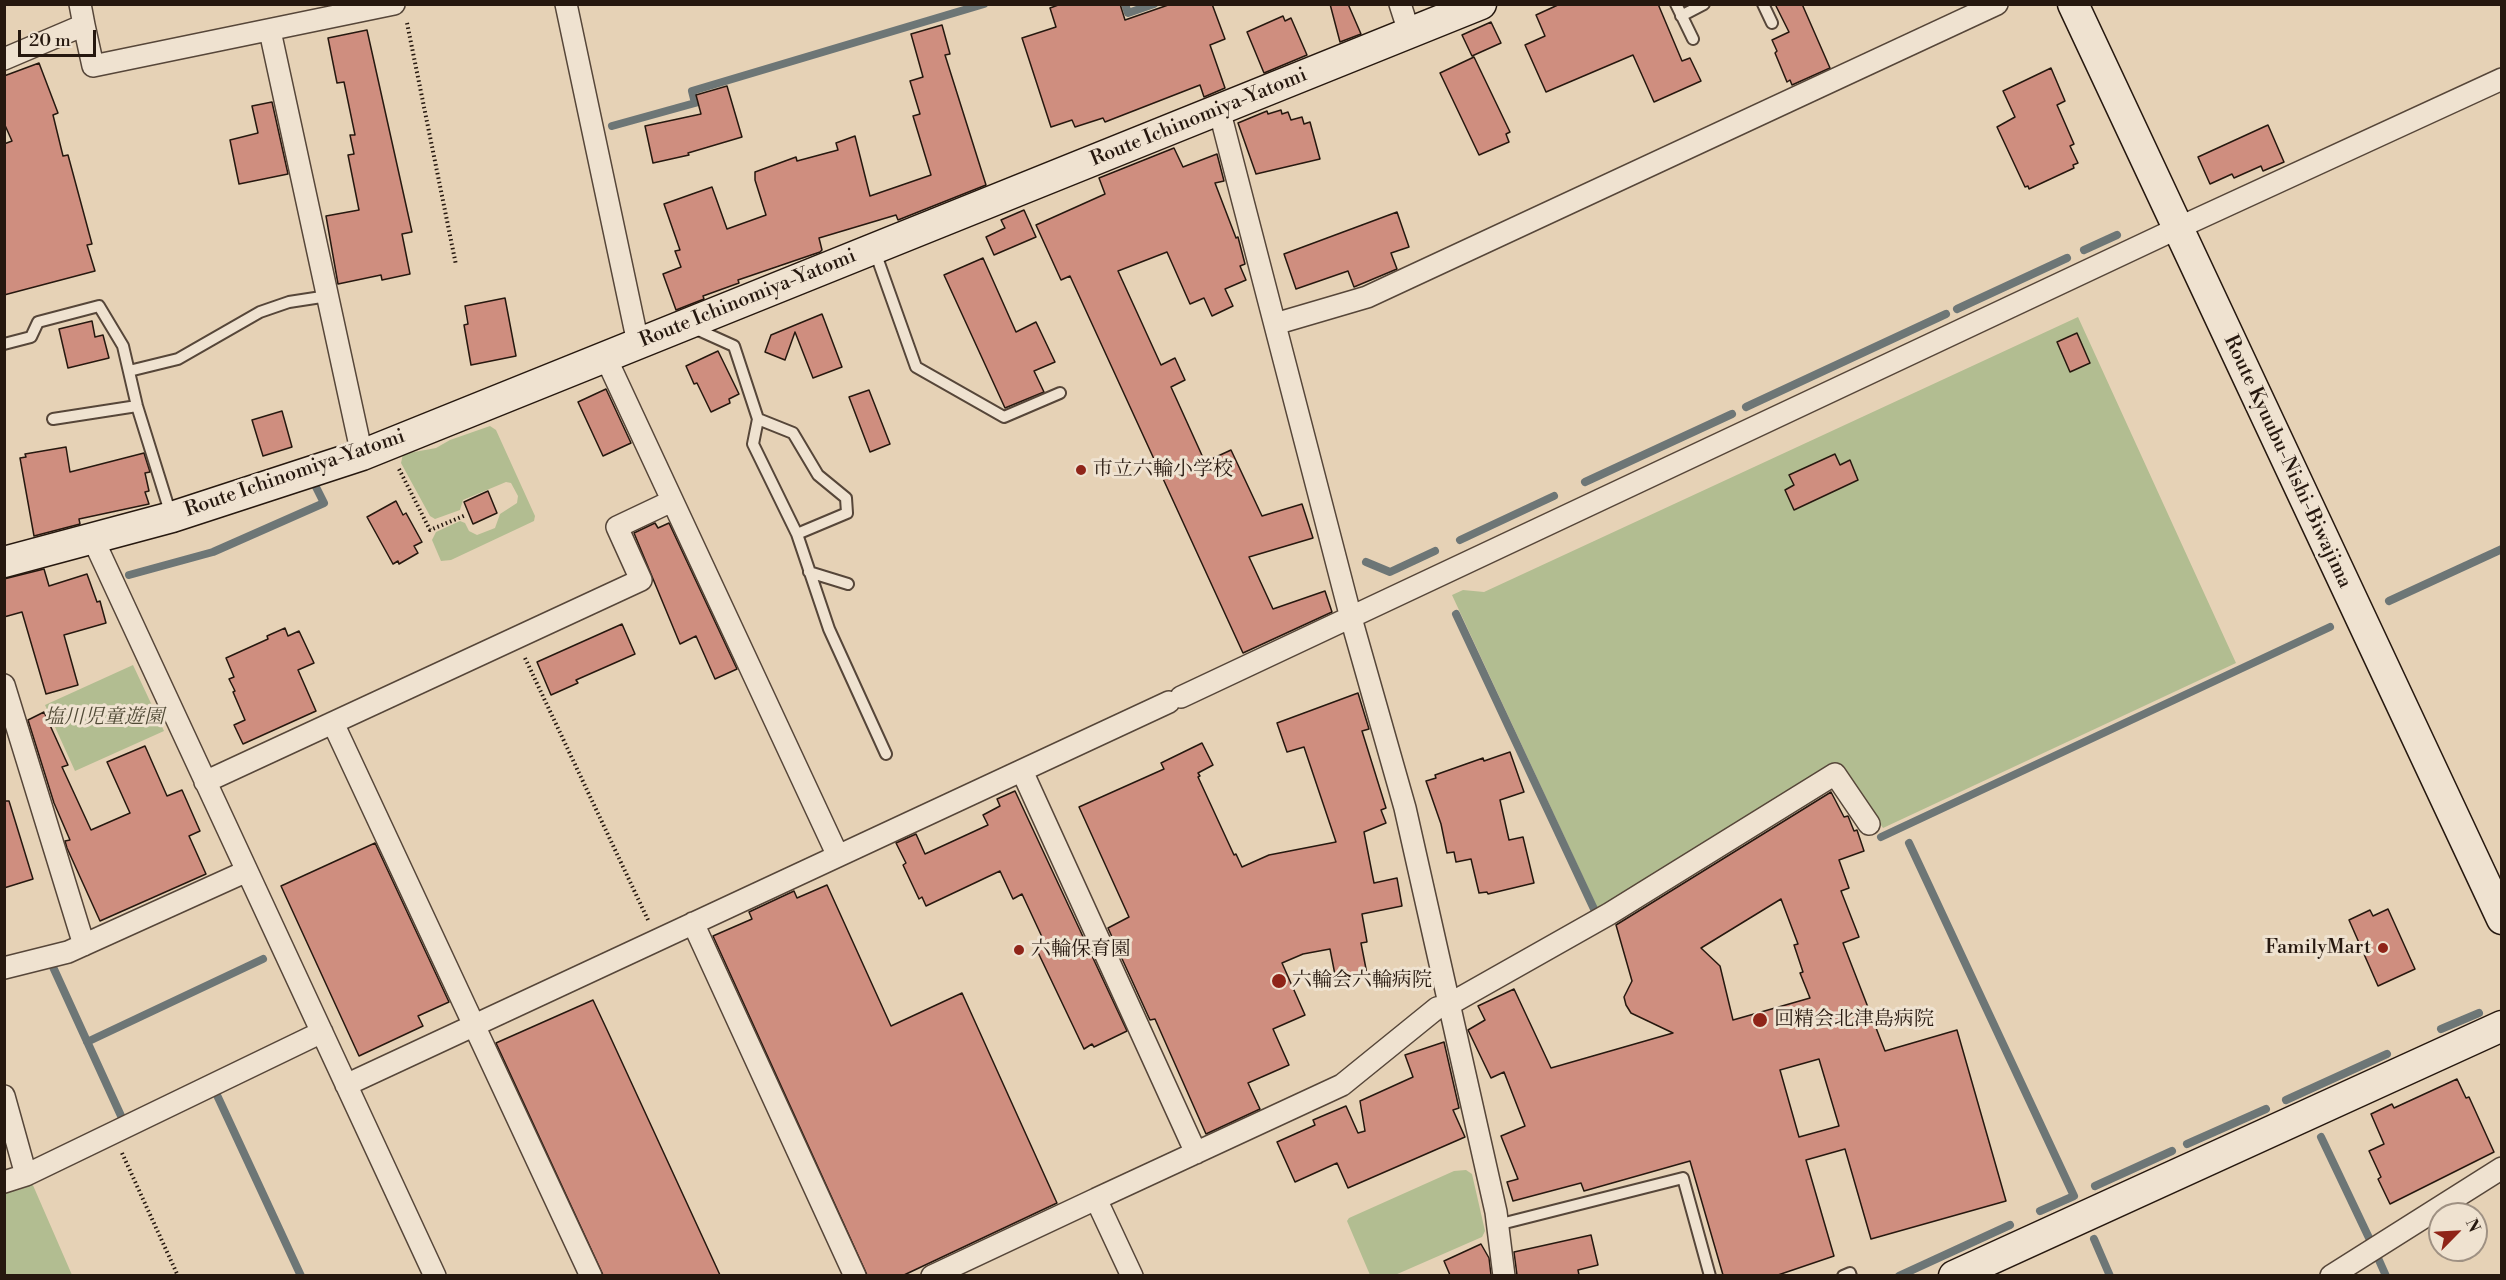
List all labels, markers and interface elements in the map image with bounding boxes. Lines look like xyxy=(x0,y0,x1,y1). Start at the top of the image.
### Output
scale bar xyxy=(21,18,99,56)
text: 20 m xyxy=(29,29,71,52)
street label: Route Ichinomiya-Yatomi xyxy=(1087,64,1311,172)
street label: Route Ichinomiya-Yatomi xyxy=(636,245,860,353)
street label: Route Kyuubu-Nishi-Biwajima xyxy=(2218,332,2356,592)
street label: Route Ichinomiya-Yatomi xyxy=(182,425,408,523)
place label: 市立六輪小学校 xyxy=(1093,458,1233,482)
marker: 市立六輪小学校 xyxy=(1074,463,1088,477)
park label: 塩川児童遊園 xyxy=(44,706,164,730)
place label: FamilyMart xyxy=(2265,936,2371,960)
place label: 六輪保育園 xyxy=(1031,938,1131,962)
marker: FamilyMart xyxy=(2376,941,2390,955)
marker: 六輪保育園 xyxy=(1012,943,1026,957)
place label: 六輪会六輪病院 xyxy=(1292,969,1432,993)
marker: 六輪会六輪病院 xyxy=(1270,972,1288,990)
place label: 回精会北津島病院 xyxy=(1774,1008,1934,1032)
marker: 回精会北津島病院 xyxy=(1751,1011,1769,1029)
north arrow xyxy=(2428,1202,2488,1262)
text: N xyxy=(2461,1216,2484,1235)

